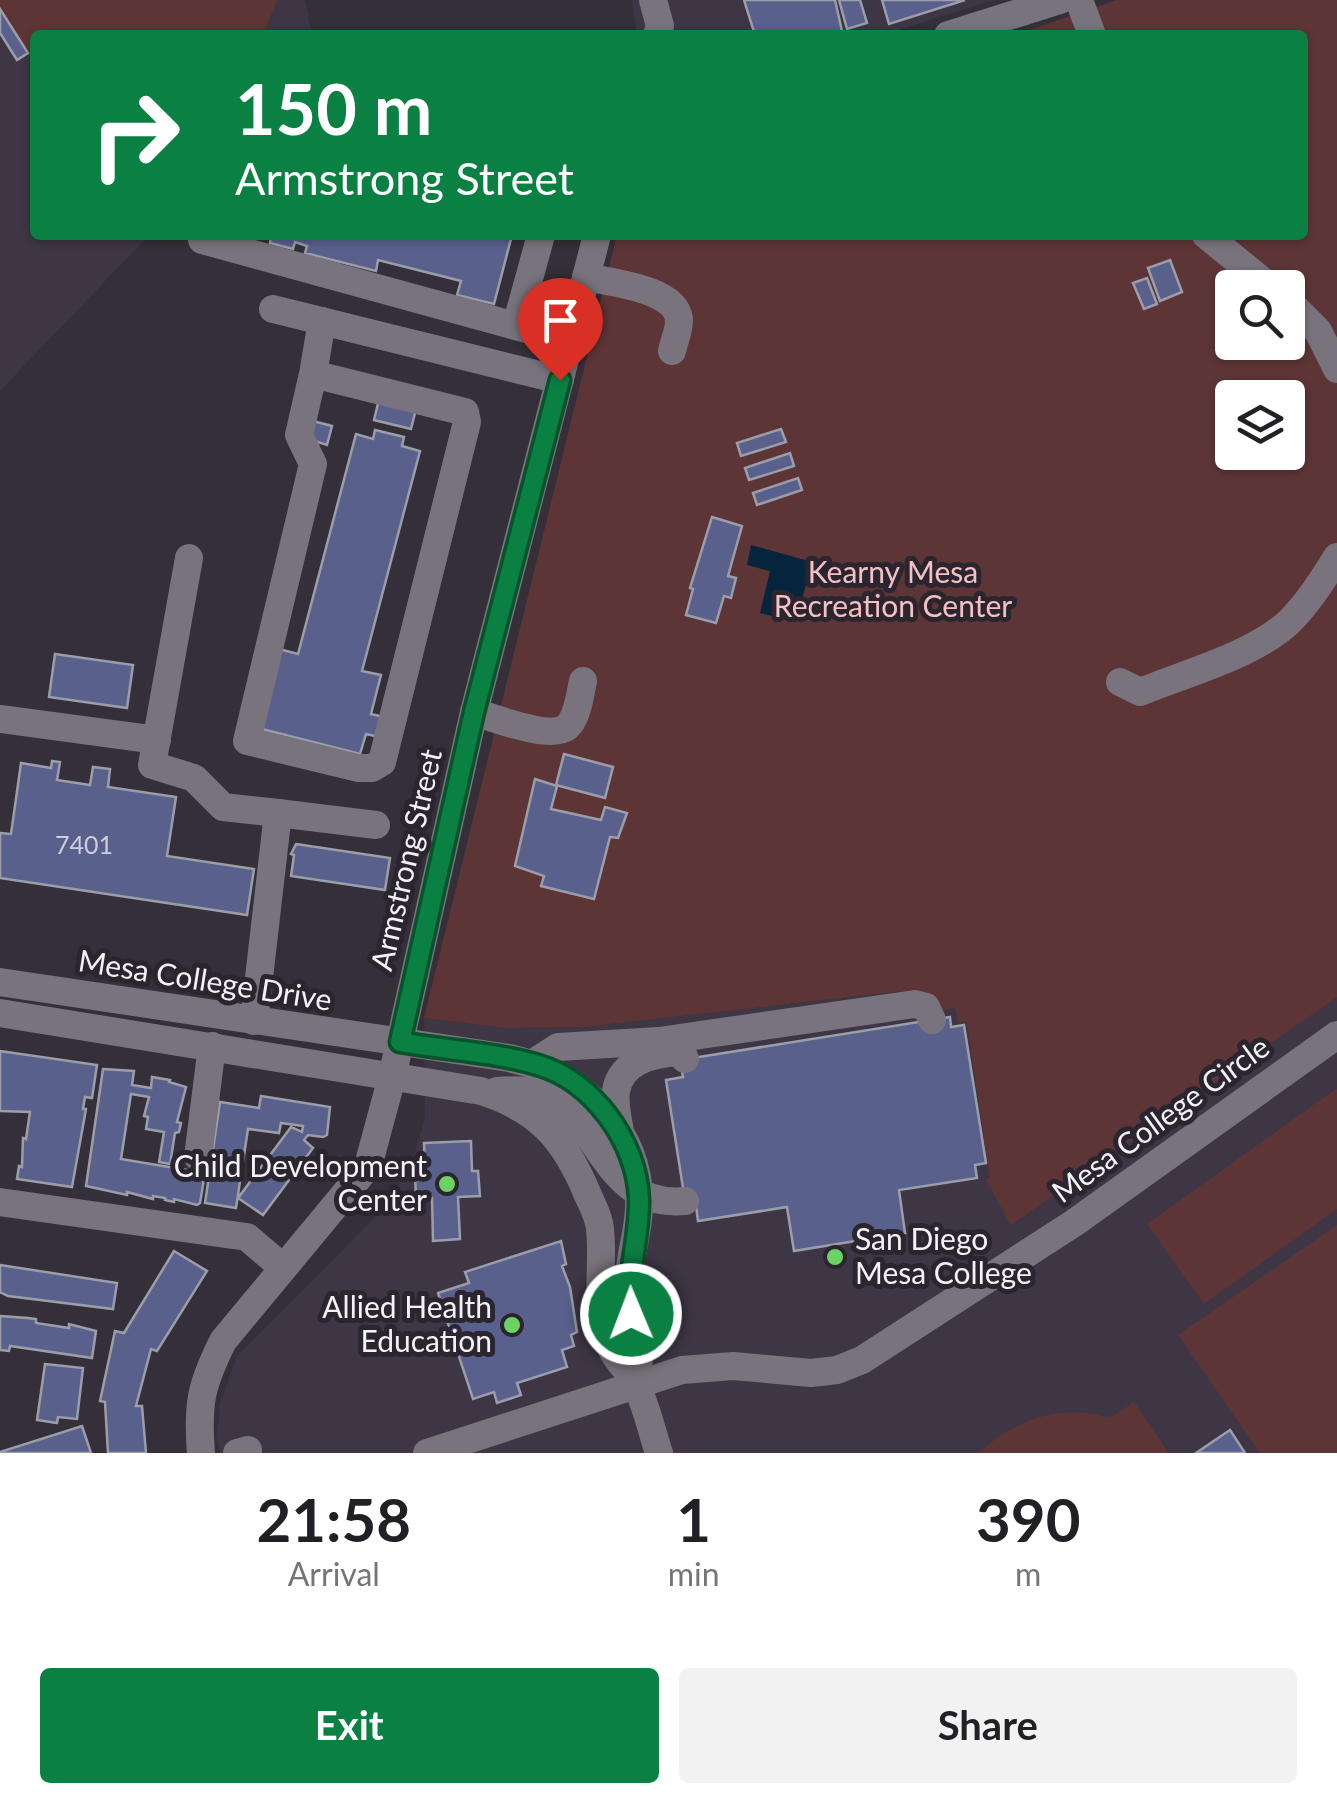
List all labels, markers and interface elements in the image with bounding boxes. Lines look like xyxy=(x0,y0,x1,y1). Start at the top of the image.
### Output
text: 150 m xyxy=(235,66,432,150)
icon: right xyxy=(70,70,200,200)
text: Armstrong Street xyxy=(235,151,574,205)
map controls xyxy=(1215,270,1305,470)
button: search xyxy=(1215,270,1305,360)
pin xyxy=(518,278,603,381)
icon: arrive xyxy=(533,293,588,348)
button: layers xyxy=(1215,380,1305,470)
park label: Kearny Mesa Recreation Center xyxy=(774,553,1012,623)
street label: Armstrong Street xyxy=(362,745,448,974)
house number: 7401 xyxy=(55,829,113,859)
street label: Mesa College Drive xyxy=(76,941,335,1017)
street label: Mesa College Circle xyxy=(1044,1028,1275,1209)
place label: Child Development Center xyxy=(174,1147,427,1217)
marker: Child Development Center xyxy=(436,1173,458,1195)
place label: San Diego Mesa College xyxy=(855,1220,1032,1290)
marker: San Diego Mesa College xyxy=(824,1246,846,1268)
position arrow xyxy=(579,1262,683,1366)
place label: Allied Health Education xyxy=(322,1288,492,1358)
marker: Allied Health Education xyxy=(501,1314,523,1336)
text: 21:58 xyxy=(257,1483,411,1555)
text: 1 xyxy=(676,1483,711,1555)
text: 390 xyxy=(976,1483,1080,1555)
text: Arrival xyxy=(288,1554,380,1593)
text: min xyxy=(668,1554,720,1593)
text: m xyxy=(1015,1554,1041,1593)
button: Exit xyxy=(40,1668,659,1783)
button: Share xyxy=(679,1668,1297,1783)

